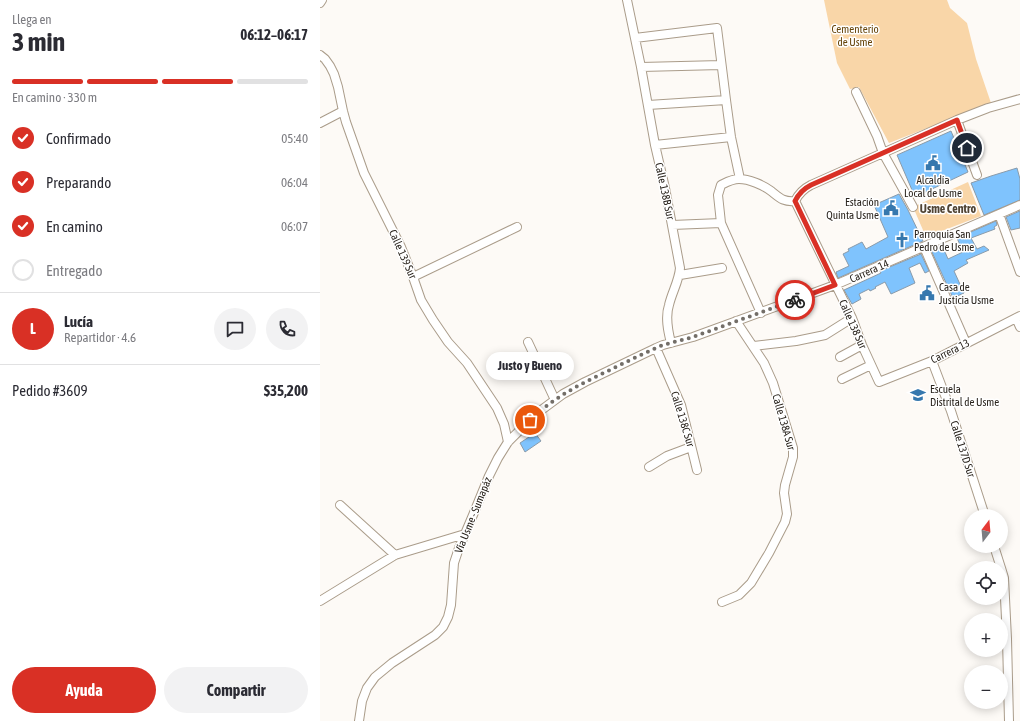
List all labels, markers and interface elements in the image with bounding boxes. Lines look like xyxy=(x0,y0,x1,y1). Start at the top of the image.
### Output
text: Llega en xyxy=(12,12,52,27)
park label: Cementerio de Usme xyxy=(831,23,879,48)
text: 06:12–06:17 xyxy=(240,26,308,43)
text: 3 min xyxy=(12,27,65,57)
text: En camino · 330 m xyxy=(12,90,97,105)
icon: check xyxy=(12,127,34,149)
text: Confirmado xyxy=(46,130,111,147)
text: 05:40 xyxy=(281,131,308,146)
pin xyxy=(950,131,984,165)
icon: home xyxy=(956,137,978,159)
public building icon: Alcaldía Local de Usme xyxy=(924,154,942,172)
street label: Calle 138B Sur xyxy=(653,162,677,221)
icon: check xyxy=(12,171,34,193)
text: Preparando xyxy=(46,174,111,191)
place label: Alcaldía Local de Usme xyxy=(904,174,962,199)
text: 06:04 xyxy=(281,175,308,190)
place label: Estación Quinta Usme xyxy=(826,196,879,221)
public building icon: Estación Quinta Usme xyxy=(882,199,900,217)
district label: Usme Centro xyxy=(920,202,977,216)
icon: check xyxy=(12,215,34,237)
text: En camino xyxy=(46,218,103,235)
text: 06:07 xyxy=(281,219,308,234)
street label: Calle 139 Sur xyxy=(387,228,419,281)
place label: Parroquia San Pedro de Usme xyxy=(914,228,974,253)
church icon: Parroquia San Pedro de Usme xyxy=(893,231,911,249)
street label: Carrera 14 xyxy=(848,257,890,285)
text: Entregado xyxy=(46,262,103,279)
courier xyxy=(775,280,815,320)
place label: Casa de Justicia Usme xyxy=(939,281,994,306)
public building icon: Casa de Justicia Usme xyxy=(918,284,936,302)
icon: bike xyxy=(784,289,806,311)
street label: Calle 138 Sur xyxy=(837,298,869,351)
button: chat xyxy=(214,308,256,350)
button: phone xyxy=(266,308,308,350)
text: Lucía xyxy=(64,313,93,330)
text: L xyxy=(30,320,36,337)
text: Repartidor · 4.6 xyxy=(64,330,136,345)
street label: Carrera 13 xyxy=(929,337,971,365)
callout: Justo y Bueno xyxy=(486,352,574,380)
text: Justo y Bueno xyxy=(498,358,562,373)
text: Pedido #3609 xyxy=(12,382,88,399)
text: $35,200 xyxy=(264,382,308,399)
place label: Escuela Distrital de Usme xyxy=(930,383,999,408)
school or university icon: Escuela Distrital de Usme xyxy=(909,386,927,404)
street label: Calle 138C Sur xyxy=(669,390,697,449)
street label: Calle 138A Sur xyxy=(770,393,798,452)
pin xyxy=(513,403,547,437)
icon: bag xyxy=(519,409,541,431)
street label: Calle 137D Sur xyxy=(948,419,978,479)
street label: Vía Usme - Sumapáz xyxy=(452,475,494,555)
north arrow xyxy=(964,509,1008,553)
map controls xyxy=(964,509,1008,709)
button: locate xyxy=(964,561,1008,605)
button: + xyxy=(964,613,1008,657)
button: − xyxy=(964,665,1008,709)
button: Ayuda xyxy=(12,667,156,713)
button: Compartir xyxy=(164,667,308,713)

